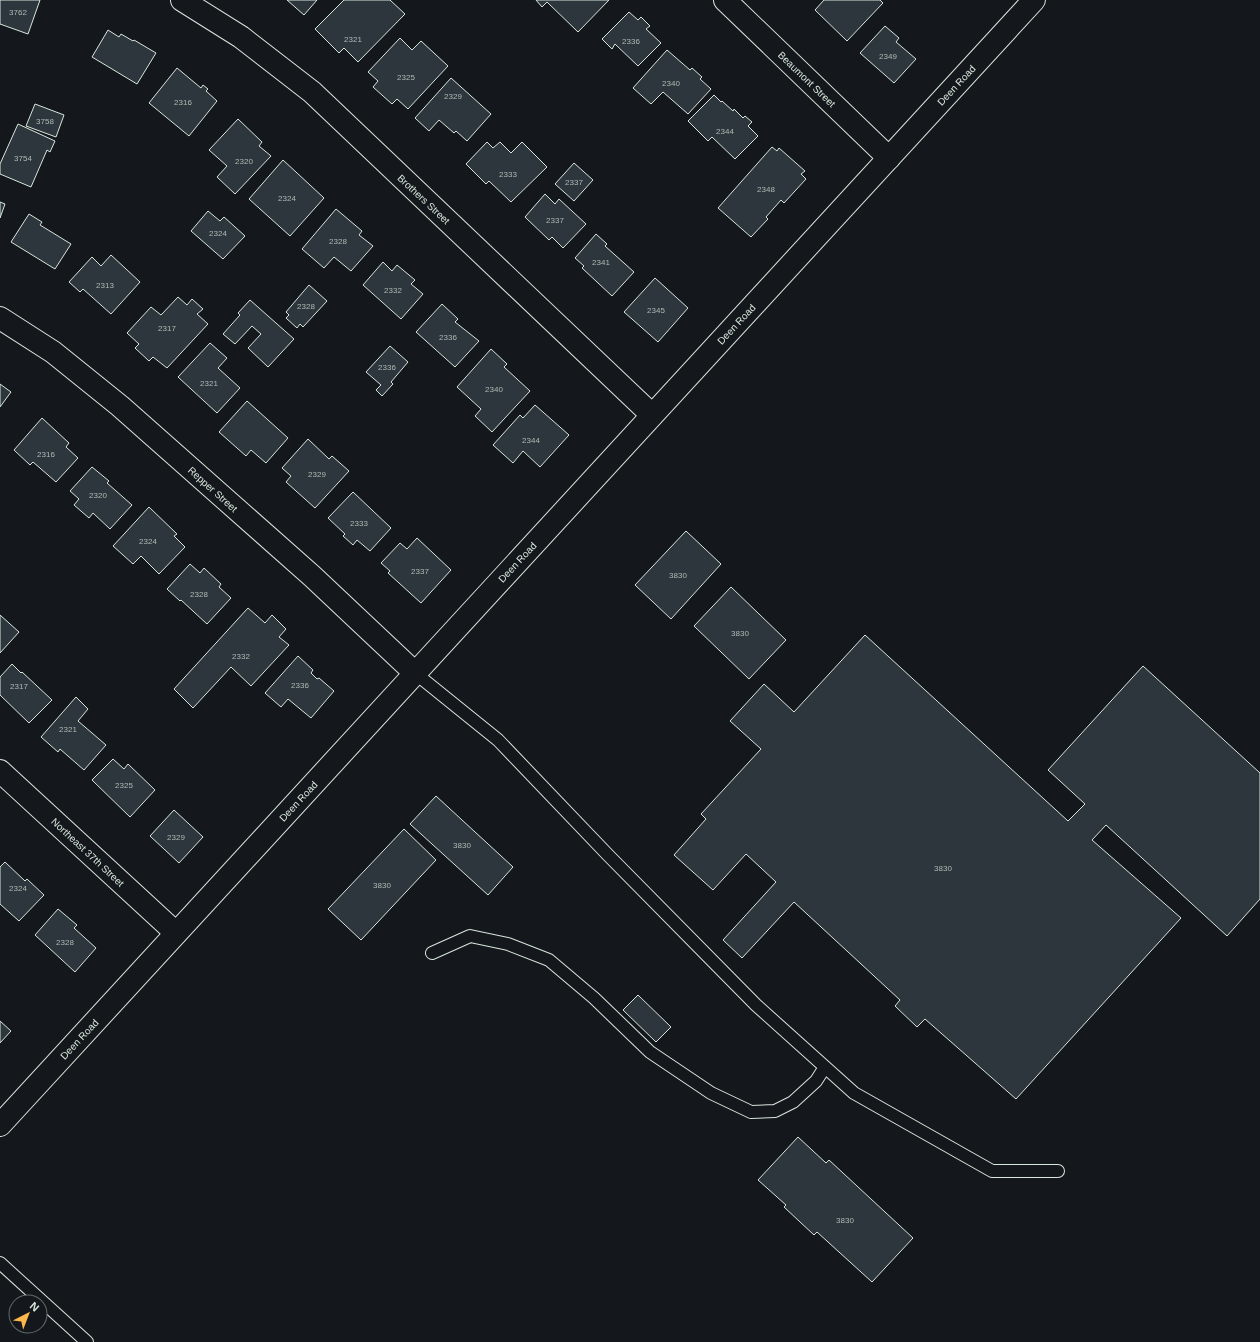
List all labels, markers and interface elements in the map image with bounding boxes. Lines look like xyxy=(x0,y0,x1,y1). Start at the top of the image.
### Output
house number: 3762 xyxy=(9,8,27,17)
house number: 2321 xyxy=(344,35,362,44)
house number: 2336 xyxy=(622,37,640,46)
street label: Beaumont Street xyxy=(776,49,838,110)
house number: 2349 xyxy=(879,52,897,61)
street label: Deen Road xyxy=(935,63,978,108)
house number: 2325 xyxy=(397,73,415,82)
house number: 2340 xyxy=(662,79,680,88)
house number: 2329 xyxy=(444,92,462,101)
house number: 2316 xyxy=(174,98,192,107)
house number: 3758 xyxy=(36,117,54,126)
house number: 2344 xyxy=(716,127,734,136)
house number: 3754 xyxy=(14,154,32,163)
house number: 2320 xyxy=(235,157,253,166)
house number: 2333 xyxy=(499,170,517,179)
street label: Brothers Street xyxy=(395,172,452,226)
house number: 2337 xyxy=(565,178,583,187)
house number: 2348 xyxy=(757,185,775,194)
house number: 2324 xyxy=(278,194,296,203)
house number: 2337 xyxy=(546,216,564,225)
house number: 2324 xyxy=(209,229,227,238)
house number: 2328 xyxy=(329,237,347,246)
house number: 2341 xyxy=(592,258,610,267)
house number: 2313 xyxy=(96,281,114,290)
house number: 2332 xyxy=(384,286,402,295)
house number: 2328 xyxy=(297,302,315,311)
street label: Deen Road xyxy=(715,302,758,347)
house number: 2345 xyxy=(647,306,665,315)
house number: 2317 xyxy=(158,324,176,333)
house number: 2336 xyxy=(439,333,457,342)
house number: 2336 xyxy=(378,363,396,372)
house number: 2321 xyxy=(200,379,218,388)
house number: 2340 xyxy=(485,385,503,394)
house number: 2344 xyxy=(522,436,540,445)
house number: 2316 xyxy=(37,450,55,459)
street label: Repper Street xyxy=(186,464,240,514)
house number: 2329 xyxy=(308,470,326,479)
house number: 2320 xyxy=(89,491,107,500)
house number: 2333 xyxy=(350,519,368,528)
house number: 2324 xyxy=(139,537,157,546)
street label: Deen Road xyxy=(496,540,539,585)
house number: 2337 xyxy=(411,567,429,576)
house number: 3830 xyxy=(669,571,687,580)
house number: 2328 xyxy=(190,590,208,599)
house number: 3830 xyxy=(731,629,749,638)
house number: 2332 xyxy=(232,652,250,661)
house number: 2336 xyxy=(291,681,309,690)
house number: 2317 xyxy=(10,682,28,691)
house number: 2321 xyxy=(59,725,77,734)
street label: Deen Road xyxy=(277,779,320,824)
house number: 2325 xyxy=(115,781,133,790)
street label: Northeast 37th Street xyxy=(49,816,126,889)
house number: 2329 xyxy=(167,833,185,842)
house number: 3830 xyxy=(453,841,471,850)
house number: 3830 xyxy=(934,864,952,873)
house number: 3830 xyxy=(373,881,391,890)
house number: 2324 xyxy=(9,884,27,893)
house number: 2328 xyxy=(56,938,74,947)
street label: Deen Road xyxy=(58,1017,101,1062)
house number: 3830 xyxy=(836,1216,854,1225)
north arrow xyxy=(8,1294,48,1334)
text: N xyxy=(28,1299,42,1314)

